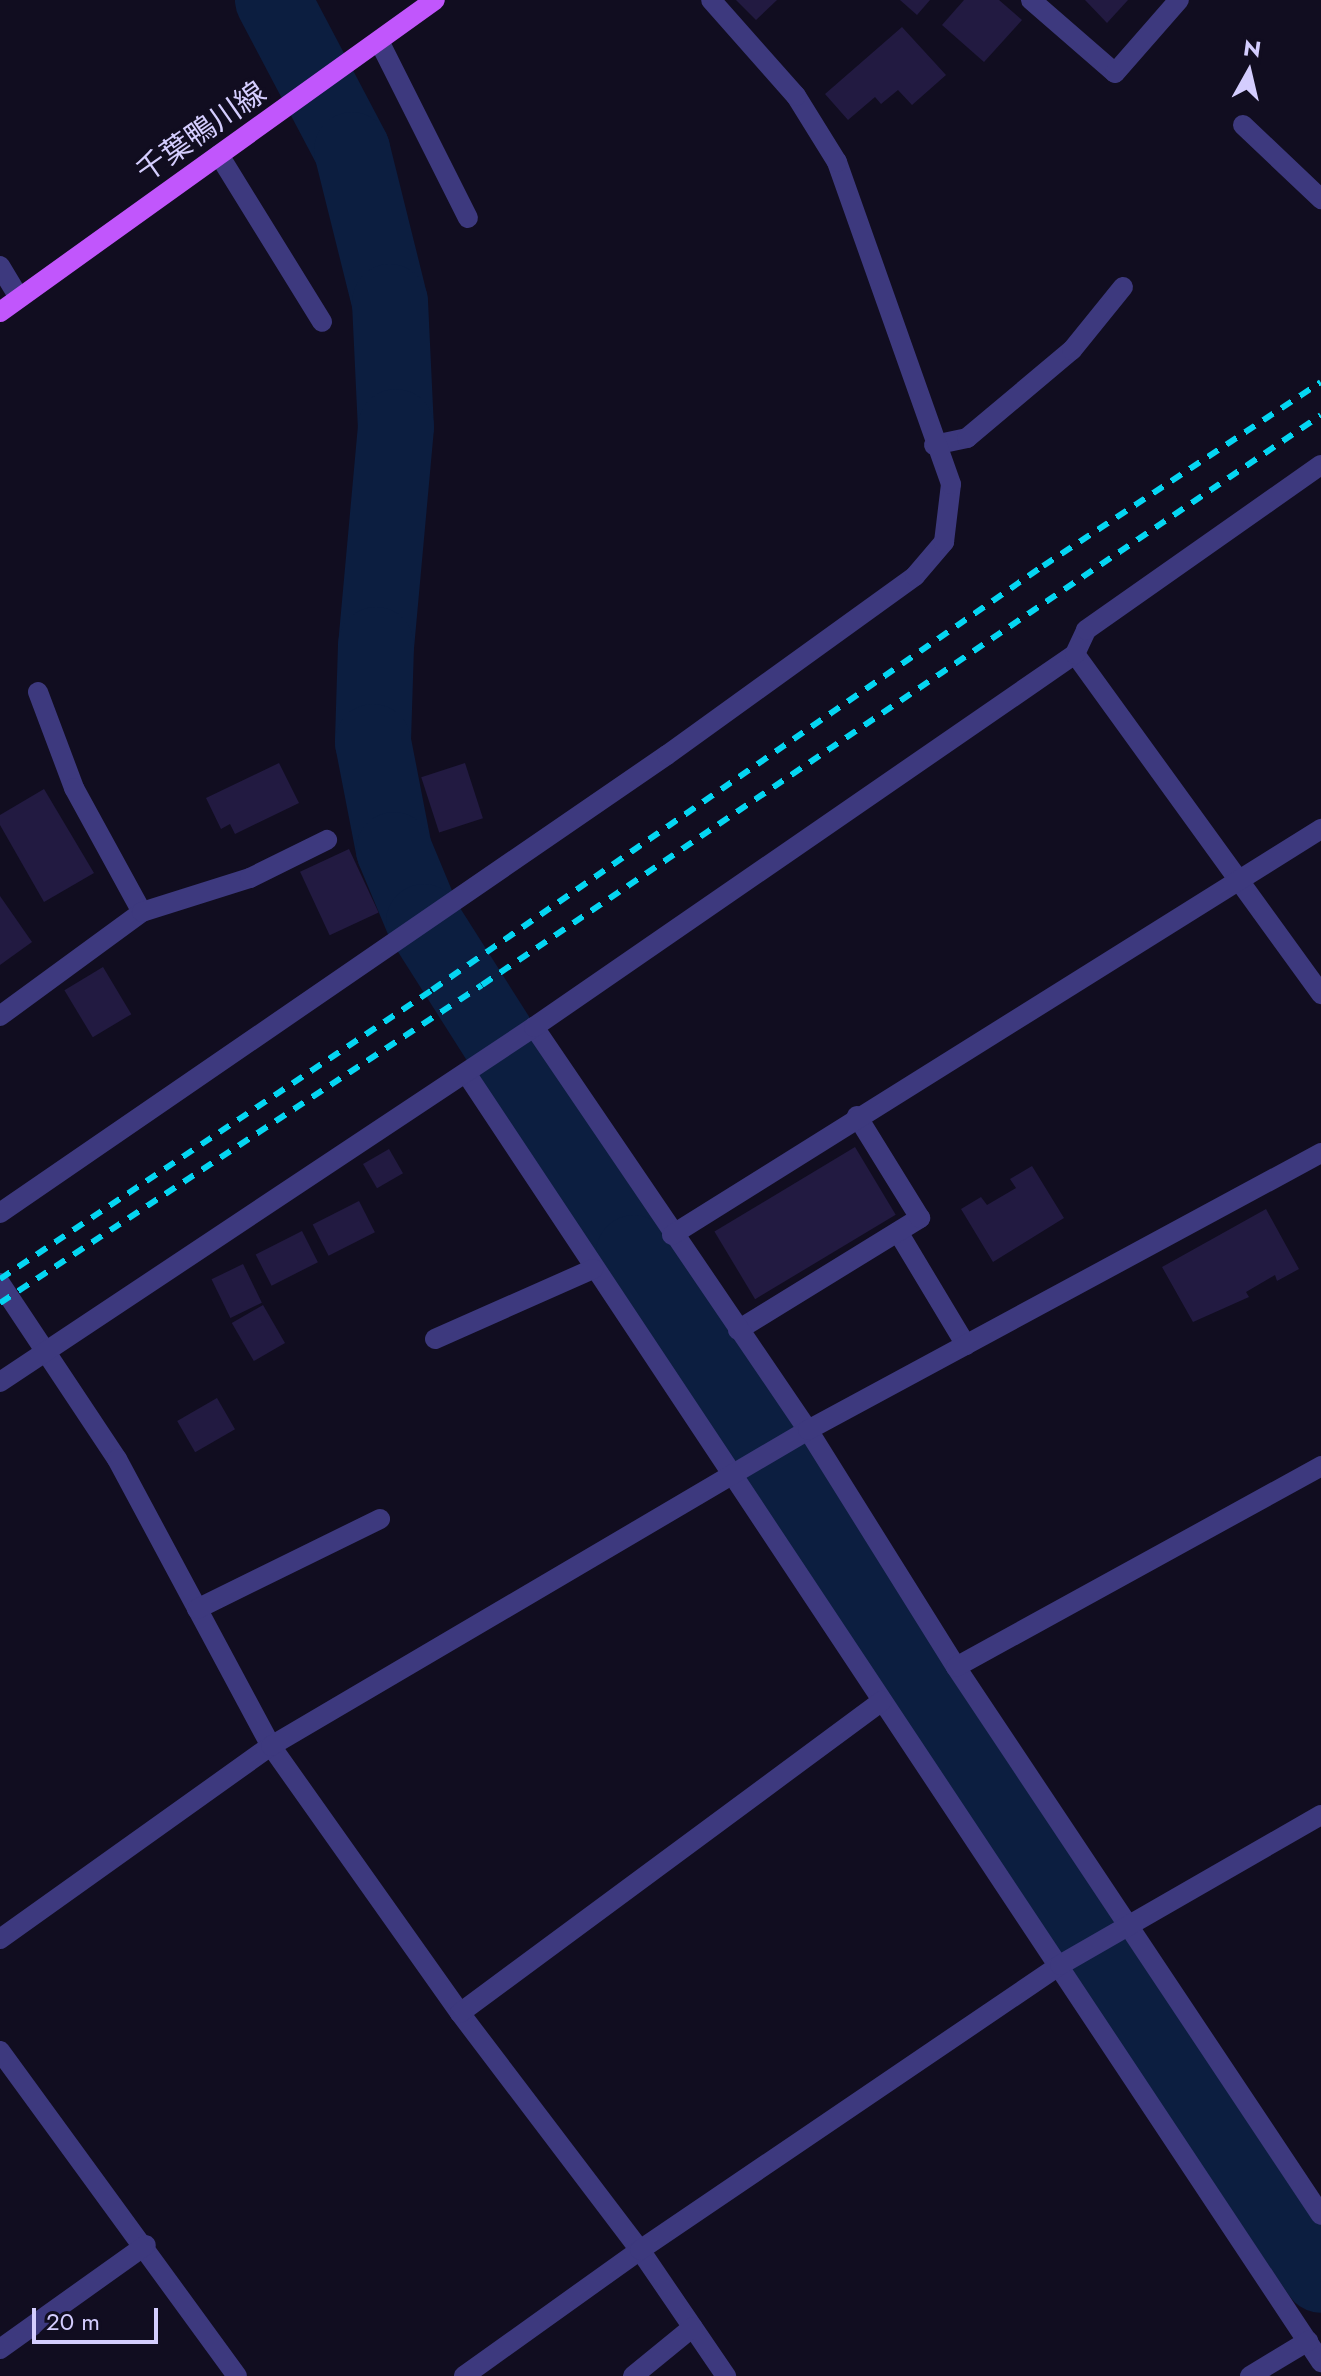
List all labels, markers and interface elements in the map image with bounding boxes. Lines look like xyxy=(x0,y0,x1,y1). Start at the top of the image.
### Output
text: N xyxy=(1241,31,1263,65)
north arrow xyxy=(1209,32,1289,112)
street label: 千葉鴨川線 xyxy=(129,74,273,190)
scale bar xyxy=(36,2292,162,2342)
text: 20 m xyxy=(46,2304,100,2339)

